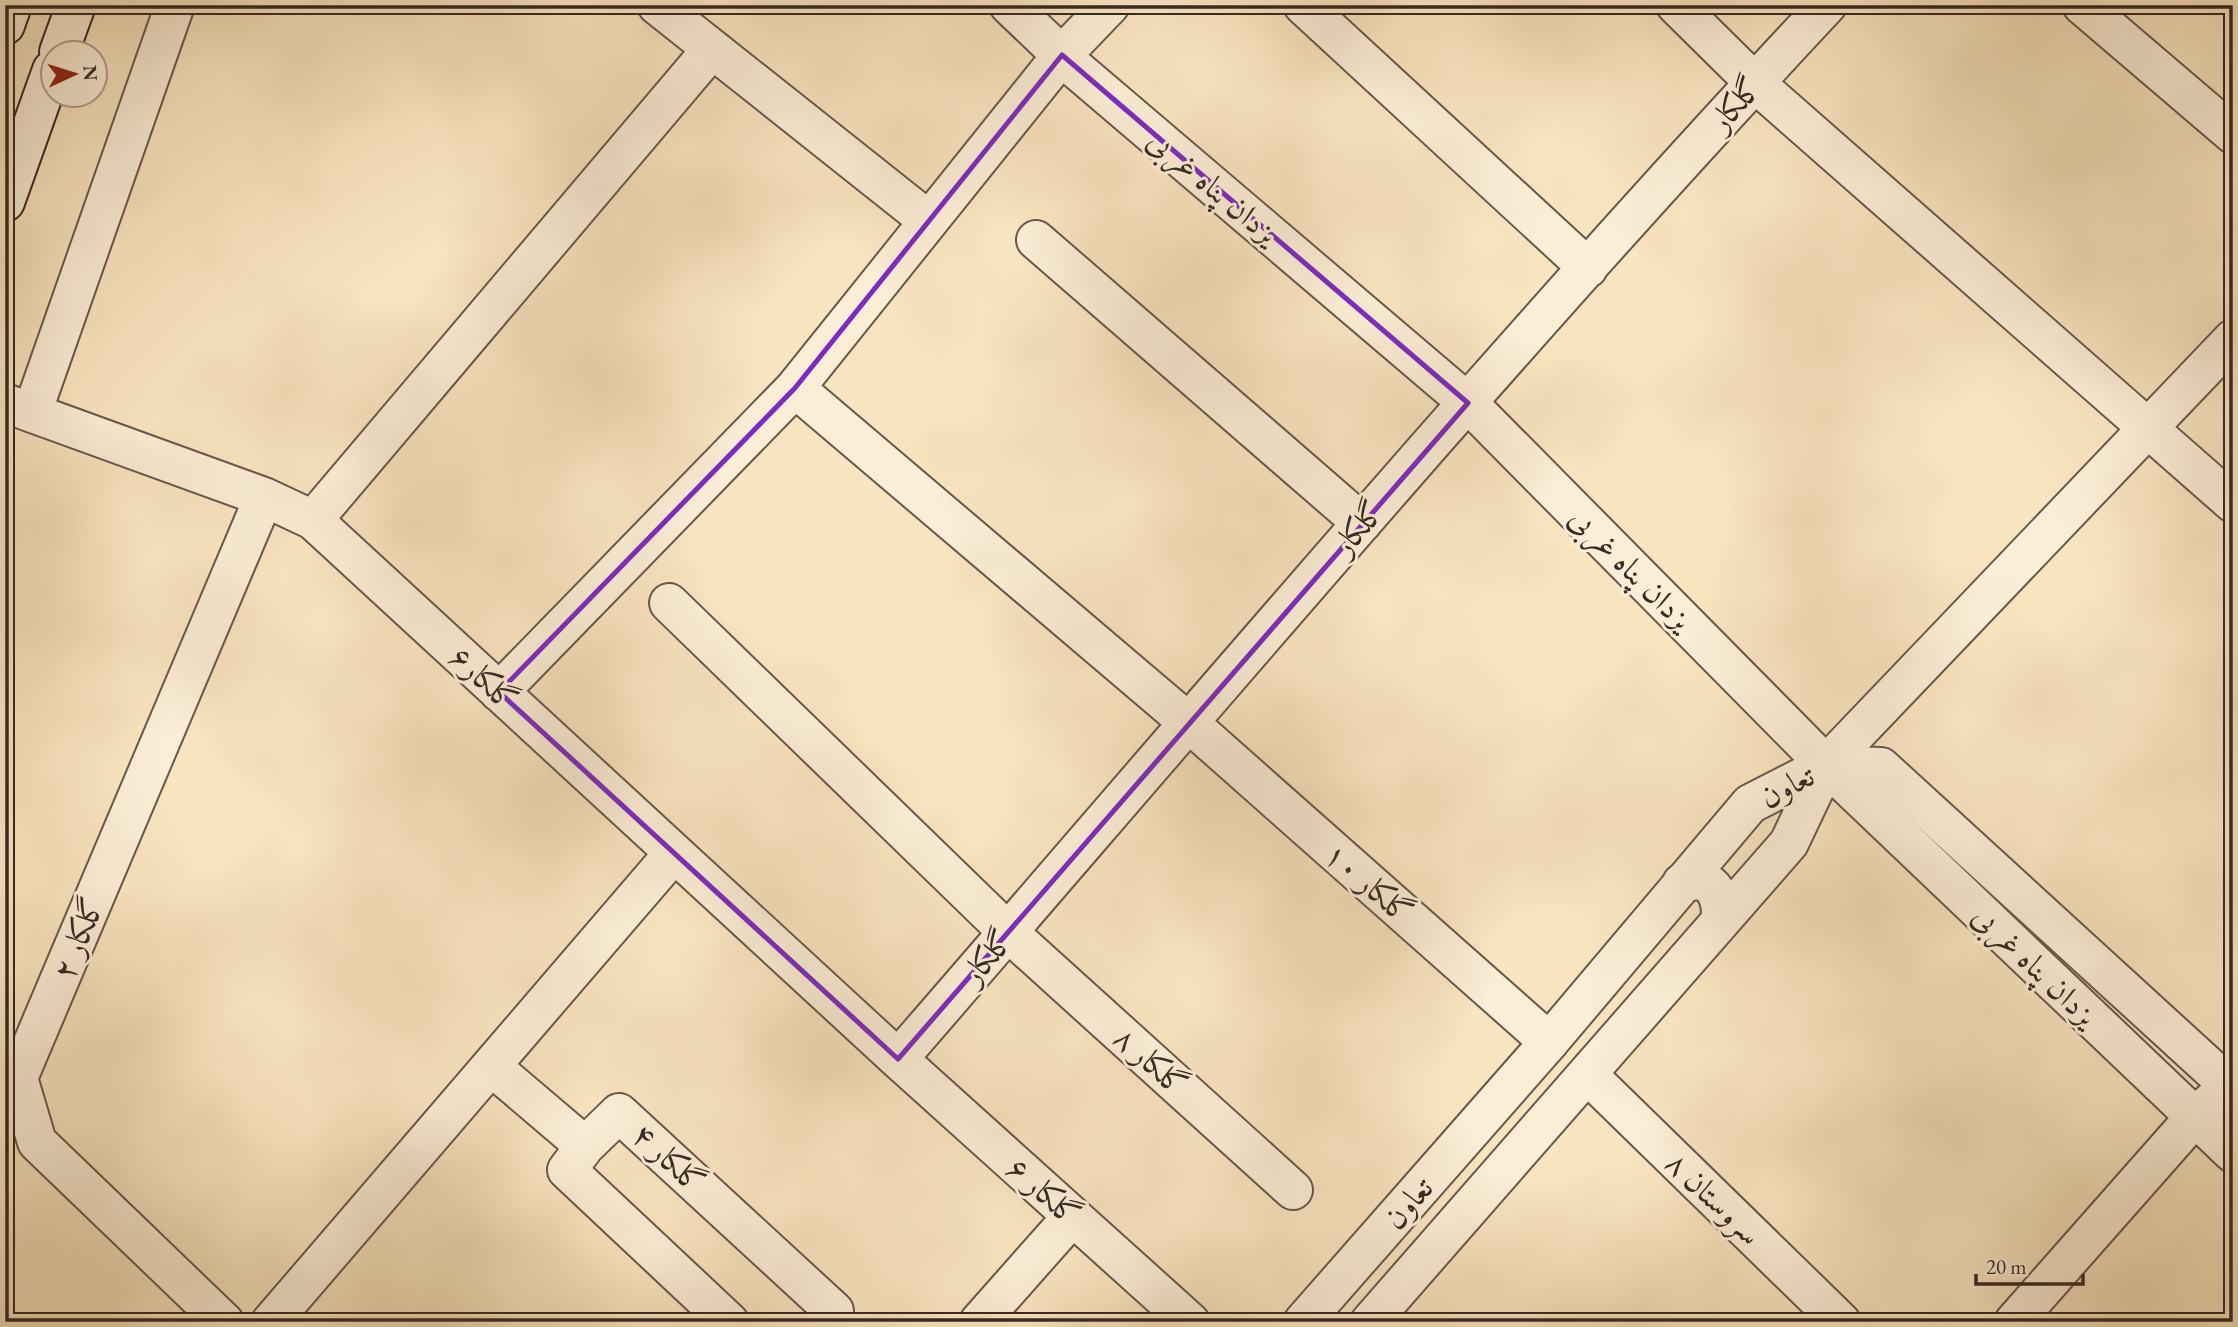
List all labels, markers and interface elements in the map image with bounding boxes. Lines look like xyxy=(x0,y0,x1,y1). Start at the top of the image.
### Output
north arrow xyxy=(38,38,108,108)
text: N xyxy=(77,64,104,82)
street label: گلکار xyxy=(1697,67,1771,143)
street label: یزدان پناه غربی xyxy=(1138,119,1290,257)
street label: گلکار xyxy=(1320,491,1394,567)
street label: یزدان پناه غربی xyxy=(1559,497,1704,643)
street label: گلکار۶ xyxy=(441,636,527,720)
street label: تعاون xyxy=(1752,754,1822,818)
street label: گلکار ۱۰ xyxy=(1316,833,1422,933)
street label: گلکار ۲ xyxy=(42,890,114,986)
street label: یزدان پناه غربی xyxy=(1962,895,2109,1039)
street label: گلکار xyxy=(949,920,1023,996)
street label: گلکار ۸ xyxy=(1105,1017,1197,1105)
street label: گلکار ۴ xyxy=(623,1113,715,1203)
street label: سروستان ۸ xyxy=(1657,1142,1771,1254)
street label: گلکار ۶ xyxy=(998,1147,1090,1235)
street label: تعاون xyxy=(1374,1167,1443,1238)
scale bar xyxy=(1976,1243,2082,1287)
text: 20 m xyxy=(1986,1253,2027,1280)

